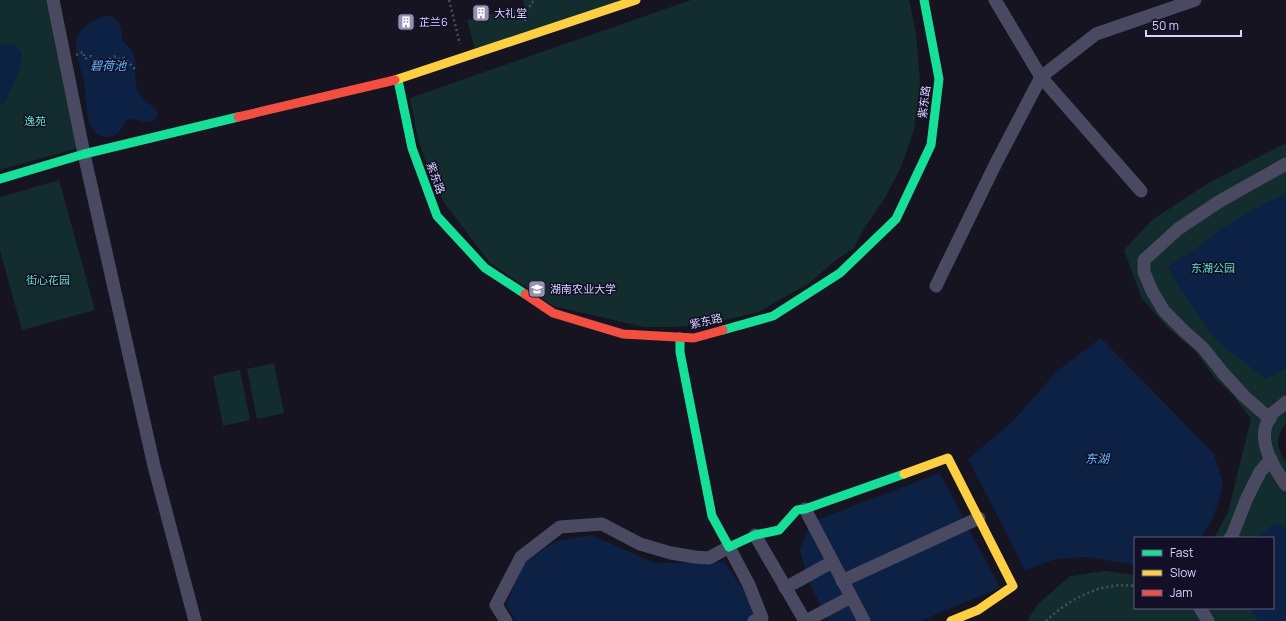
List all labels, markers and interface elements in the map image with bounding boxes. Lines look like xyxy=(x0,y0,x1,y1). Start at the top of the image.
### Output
building icon: 大礼堂 xyxy=(471,3,491,23)
place label: 大礼堂 xyxy=(494,5,527,20)
building icon: 芷兰6 xyxy=(396,12,416,32)
scale bar xyxy=(1146,12,1241,38)
place label: 芷兰6 xyxy=(419,14,448,29)
text: 50 m xyxy=(1152,17,1179,34)
water label: 碧荷池 xyxy=(90,57,127,74)
street label: 紫东路 xyxy=(914,85,933,119)
park label: 逸苑 xyxy=(24,113,46,128)
street label: 紫东路 xyxy=(424,160,449,196)
park label: 东湖公园 xyxy=(1191,260,1235,275)
park label: 街心花园 xyxy=(26,272,70,287)
school or university icon: 湖南农业大学 xyxy=(527,279,547,299)
place label: 湖南农业大学 xyxy=(550,281,616,296)
street label: 紫东路 xyxy=(688,309,724,332)
water label: 东湖 xyxy=(1085,450,1111,467)
legend xyxy=(1134,537,1274,609)
text: Fast xyxy=(1170,544,1194,561)
text: Slow xyxy=(1170,564,1196,581)
text: Jam xyxy=(1170,584,1192,601)

